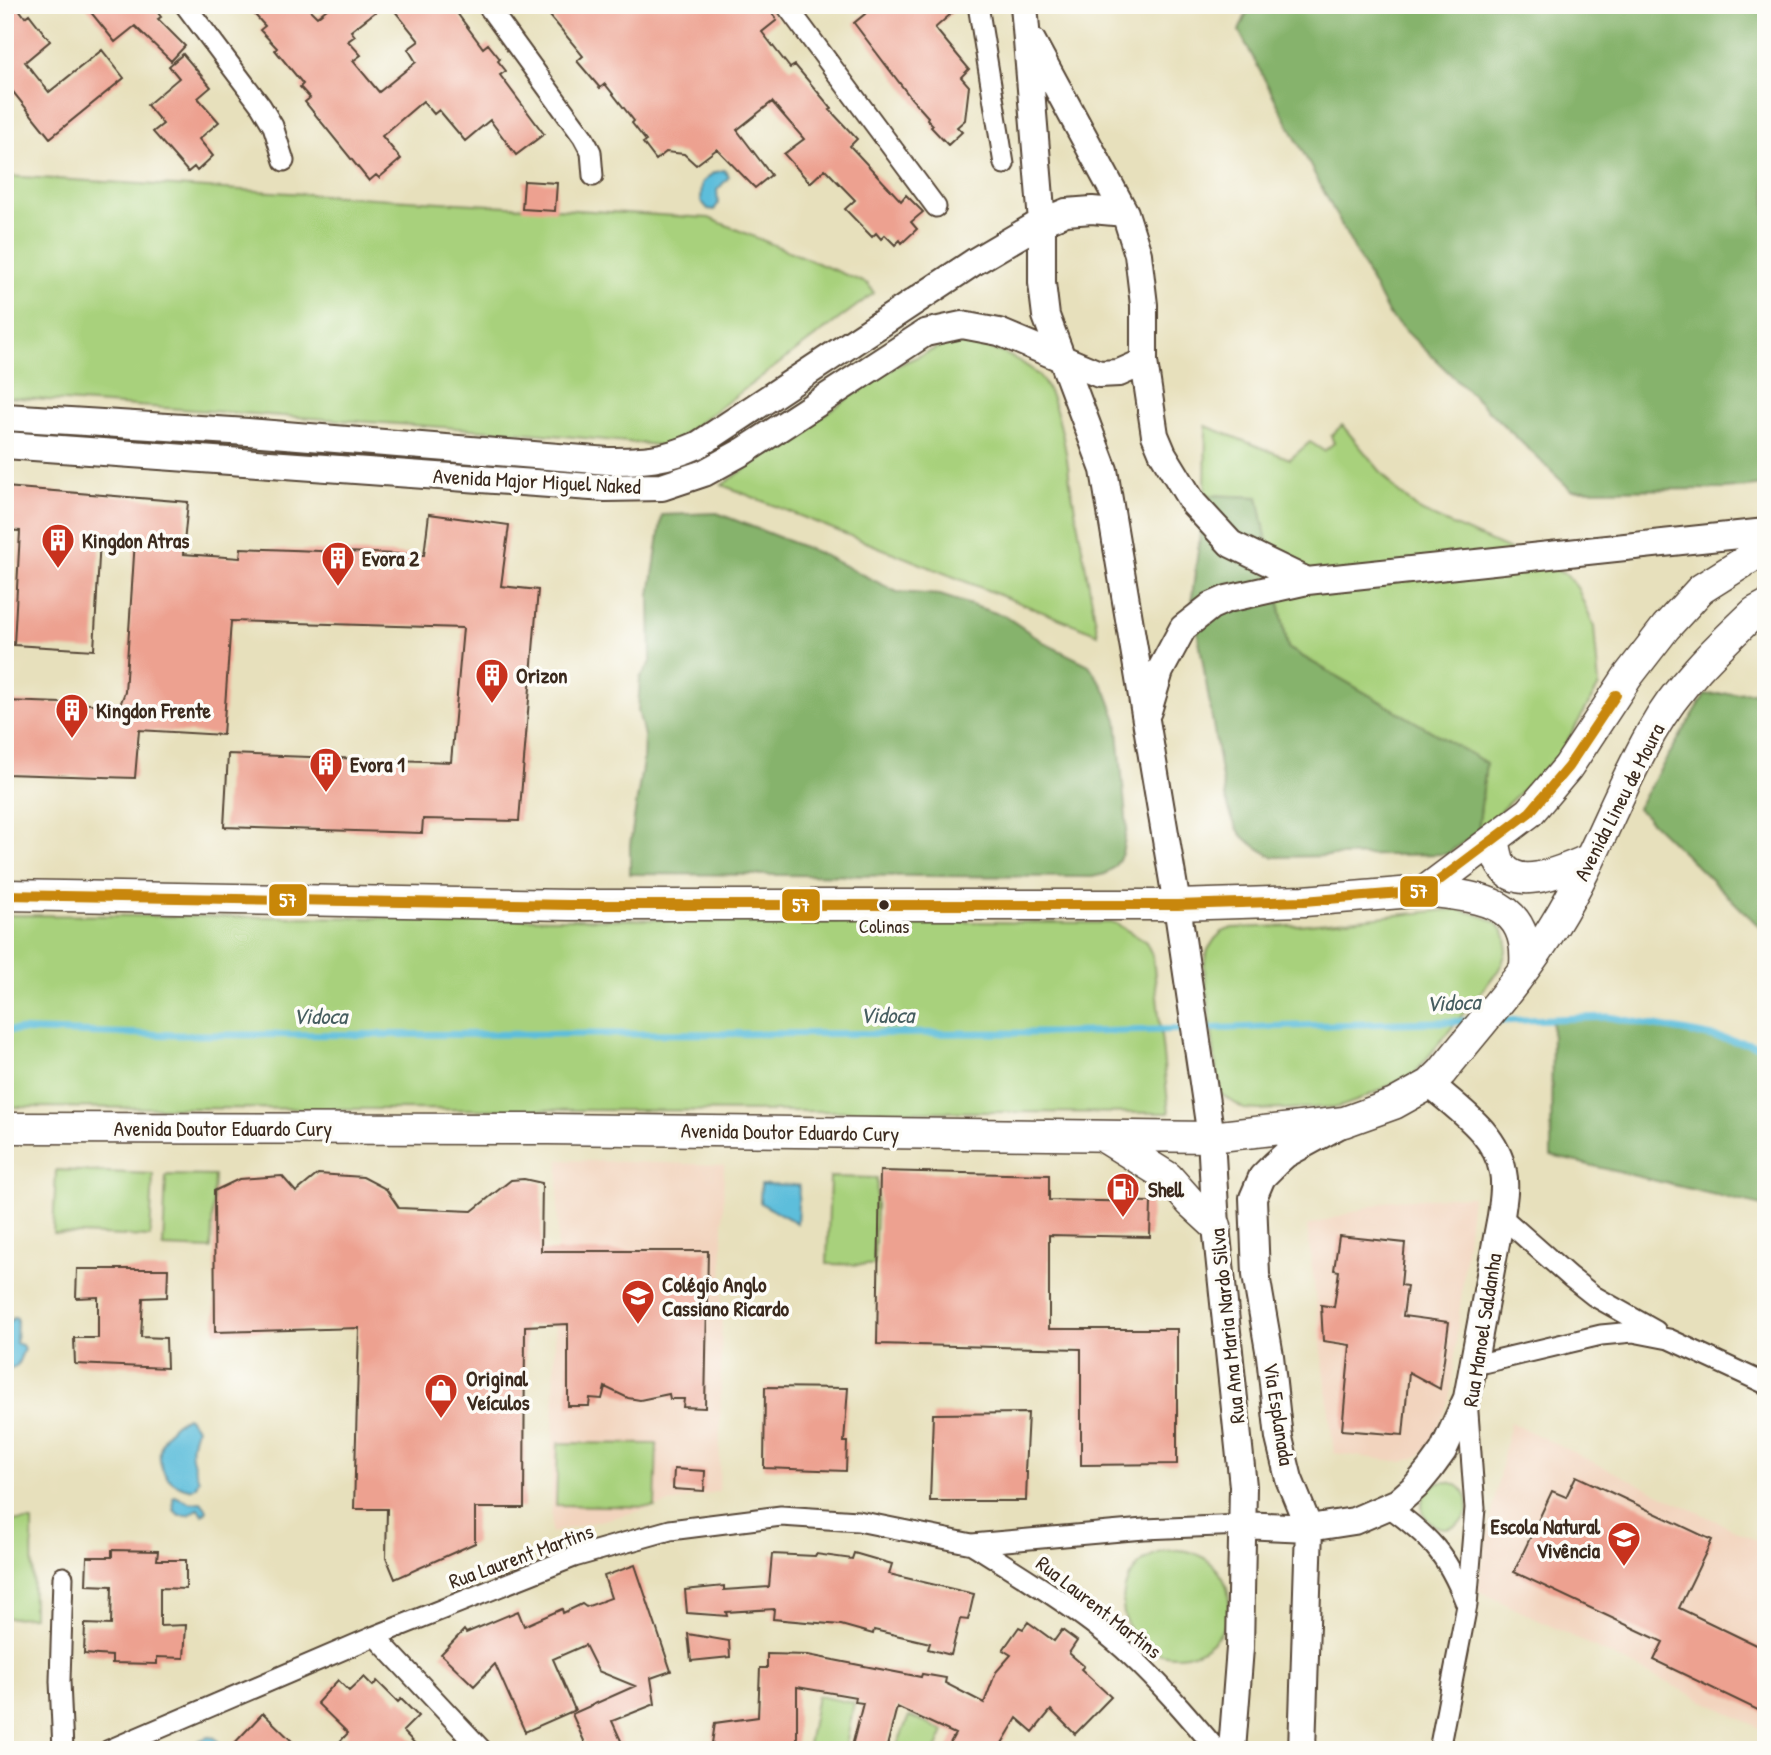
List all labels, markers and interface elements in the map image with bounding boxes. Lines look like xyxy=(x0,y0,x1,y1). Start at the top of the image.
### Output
street label: Avenida Major Miguel Naked xyxy=(432,461,642,501)
building icon: Kingdon Atras xyxy=(39,521,77,570)
place label: Kingdon Atras xyxy=(82,526,189,556)
building icon: Evora 2 xyxy=(319,539,357,588)
place label: Evora 2 xyxy=(362,544,419,573)
building icon: Orizon xyxy=(473,656,511,705)
place label: Orizon xyxy=(516,661,567,690)
building icon: Kingdon Frente xyxy=(53,691,91,740)
place label: Kingdon Frente xyxy=(96,696,212,726)
street label: Avenida Lineu de Moura xyxy=(1567,718,1671,886)
building icon: Evora 1 xyxy=(307,745,345,794)
place label: Evora 1 xyxy=(350,750,405,779)
line badge: 57 xyxy=(1399,875,1439,908)
text: 57 xyxy=(1410,878,1428,904)
line badge: 57 xyxy=(268,883,308,917)
text: 57 xyxy=(279,887,297,913)
line badge: 57 xyxy=(781,888,821,922)
text: 57 xyxy=(792,892,810,918)
marker: Colinas xyxy=(877,898,891,912)
place label: Colinas xyxy=(859,913,909,939)
water label: Vidoca xyxy=(1425,985,1483,1018)
water label: Vidoca xyxy=(860,999,916,1030)
water label: Vidoca xyxy=(293,1000,349,1031)
street label: Avenida Doutor Eduardo Cury xyxy=(114,1114,332,1143)
street label: Avenida Doutor Eduardo Cury xyxy=(681,1116,900,1148)
fuel station icon: Shell xyxy=(1104,1170,1142,1219)
place label: Shell xyxy=(1148,1175,1185,1204)
street label: Rua Ana Maria Nardo Silva xyxy=(1202,1227,1252,1425)
street label: Rua Manoel Saldanha xyxy=(1456,1251,1508,1409)
place label: Colégio Anglo Cassiano Ricardo xyxy=(662,1270,790,1323)
school or university icon: Colégio Anglo Cassiano Ricardo xyxy=(619,1277,657,1326)
street label: Via Esplanada xyxy=(1257,1360,1301,1468)
place label: Original Veículos xyxy=(466,1364,530,1417)
shop icon: Original Veículos xyxy=(422,1371,460,1420)
place label: Escola Natural Vivência xyxy=(1490,1512,1601,1565)
street label: Rua Laurent Martins xyxy=(445,1516,597,1596)
school or university icon: Escola Natural Vivência xyxy=(1605,1519,1643,1568)
street label: Rua Laurent Martins xyxy=(1030,1549,1168,1665)

